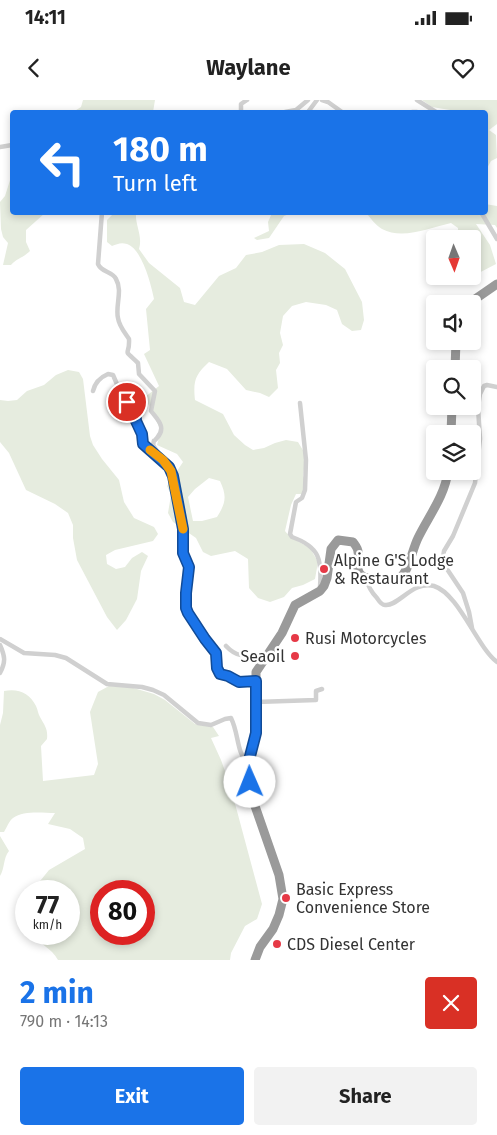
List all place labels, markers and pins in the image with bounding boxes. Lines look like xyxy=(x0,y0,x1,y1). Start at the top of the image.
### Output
pin xyxy=(106,381,148,423)
place label: Alpine G'S Lodge & Restaurant xyxy=(334,551,454,588)
marker: Alpine G'S Lodge & Restaurant xyxy=(318,563,330,575)
place label: Rusi Motorcycles xyxy=(305,629,427,648)
marker: Rusi Motorcycles xyxy=(289,632,301,644)
place label: Seaoil xyxy=(240,647,285,666)
marker: Seaoil xyxy=(289,650,301,662)
place label: Basic Express Convenience Store xyxy=(296,880,430,917)
marker: Basic Express Convenience Store xyxy=(280,892,292,904)
place label: CDS Diesel Center xyxy=(287,935,416,954)
marker: CDS Diesel Center xyxy=(271,938,283,950)

